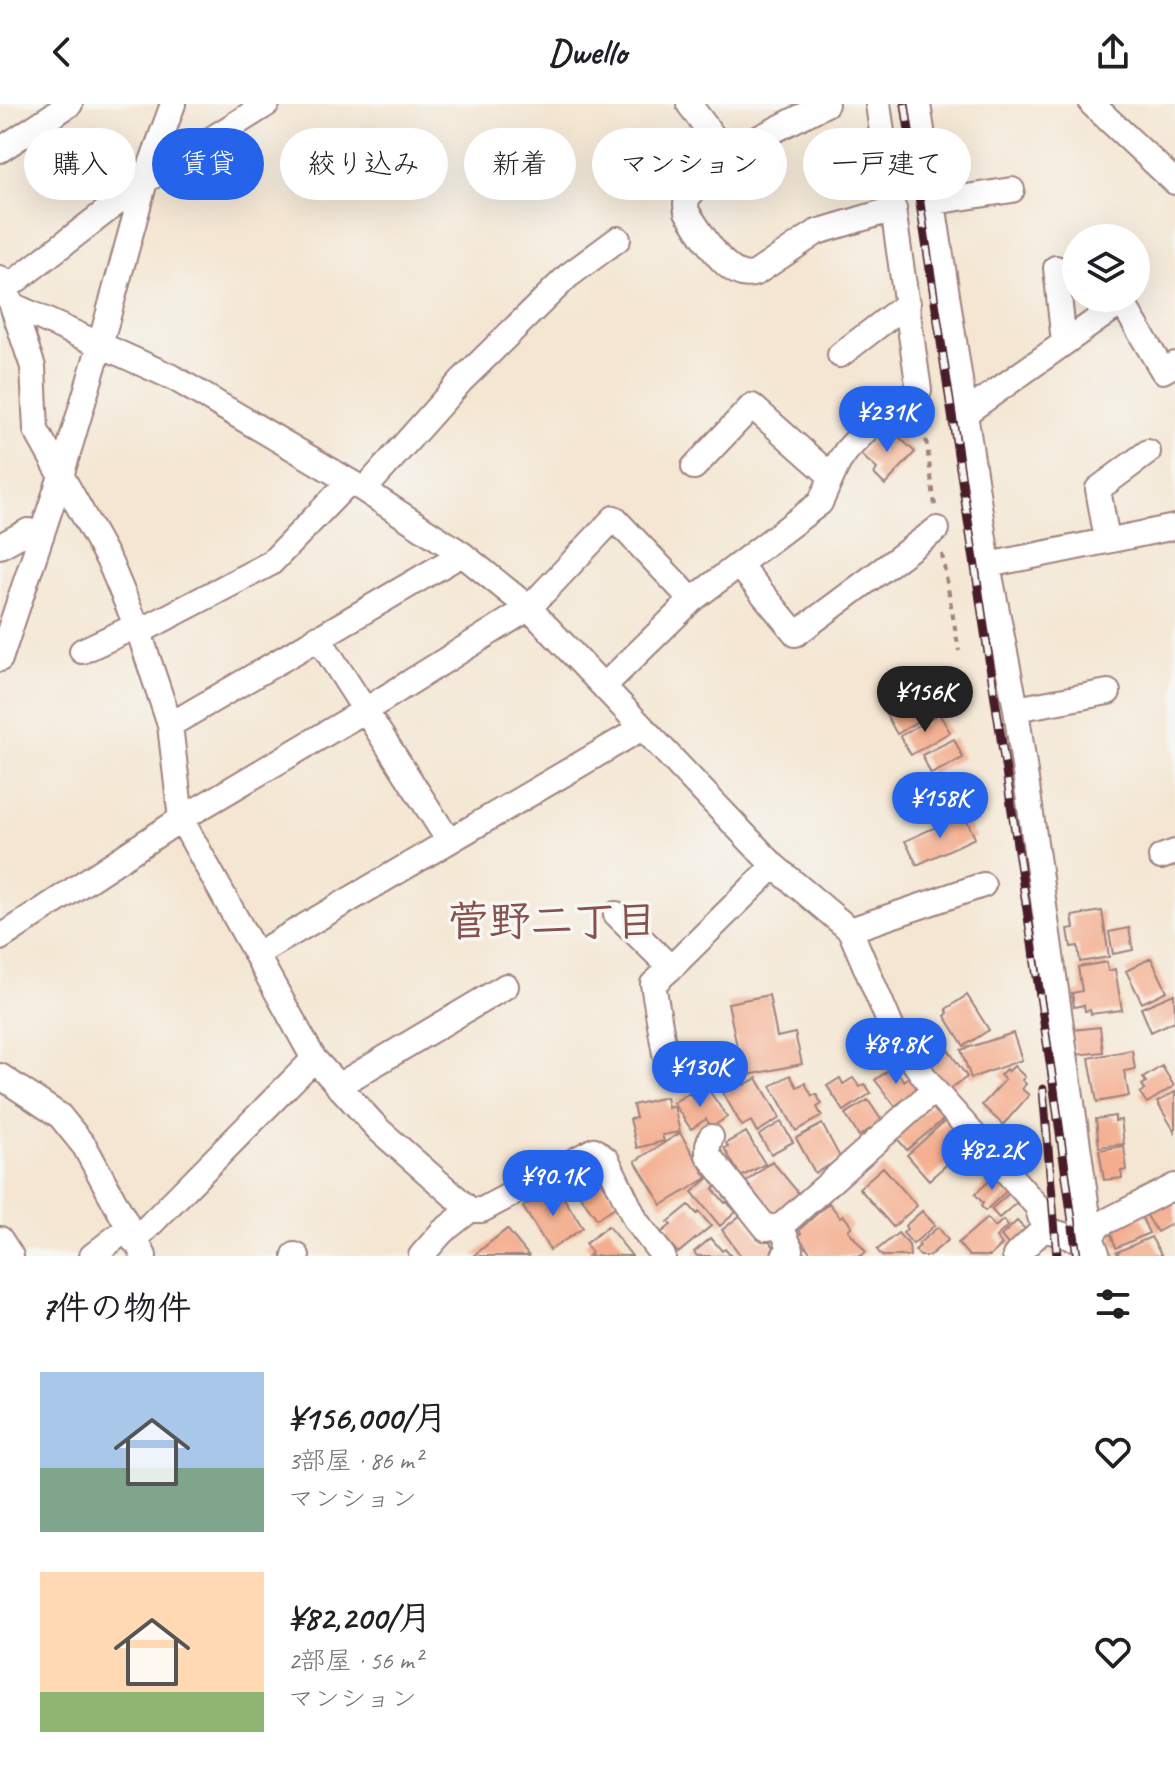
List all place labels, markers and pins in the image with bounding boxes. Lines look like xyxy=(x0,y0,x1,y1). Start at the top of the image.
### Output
pin: ¥231K xyxy=(831,386,943,454)
pin: ¥156K xyxy=(869,666,981,734)
pin: ¥158K xyxy=(884,772,996,840)
pin: ¥89.8K xyxy=(831,1018,961,1086)
pin: ¥130K xyxy=(644,1041,756,1109)
pin: ¥82.2K xyxy=(927,1124,1057,1192)
pin: ¥90.1K xyxy=(488,1150,618,1218)

